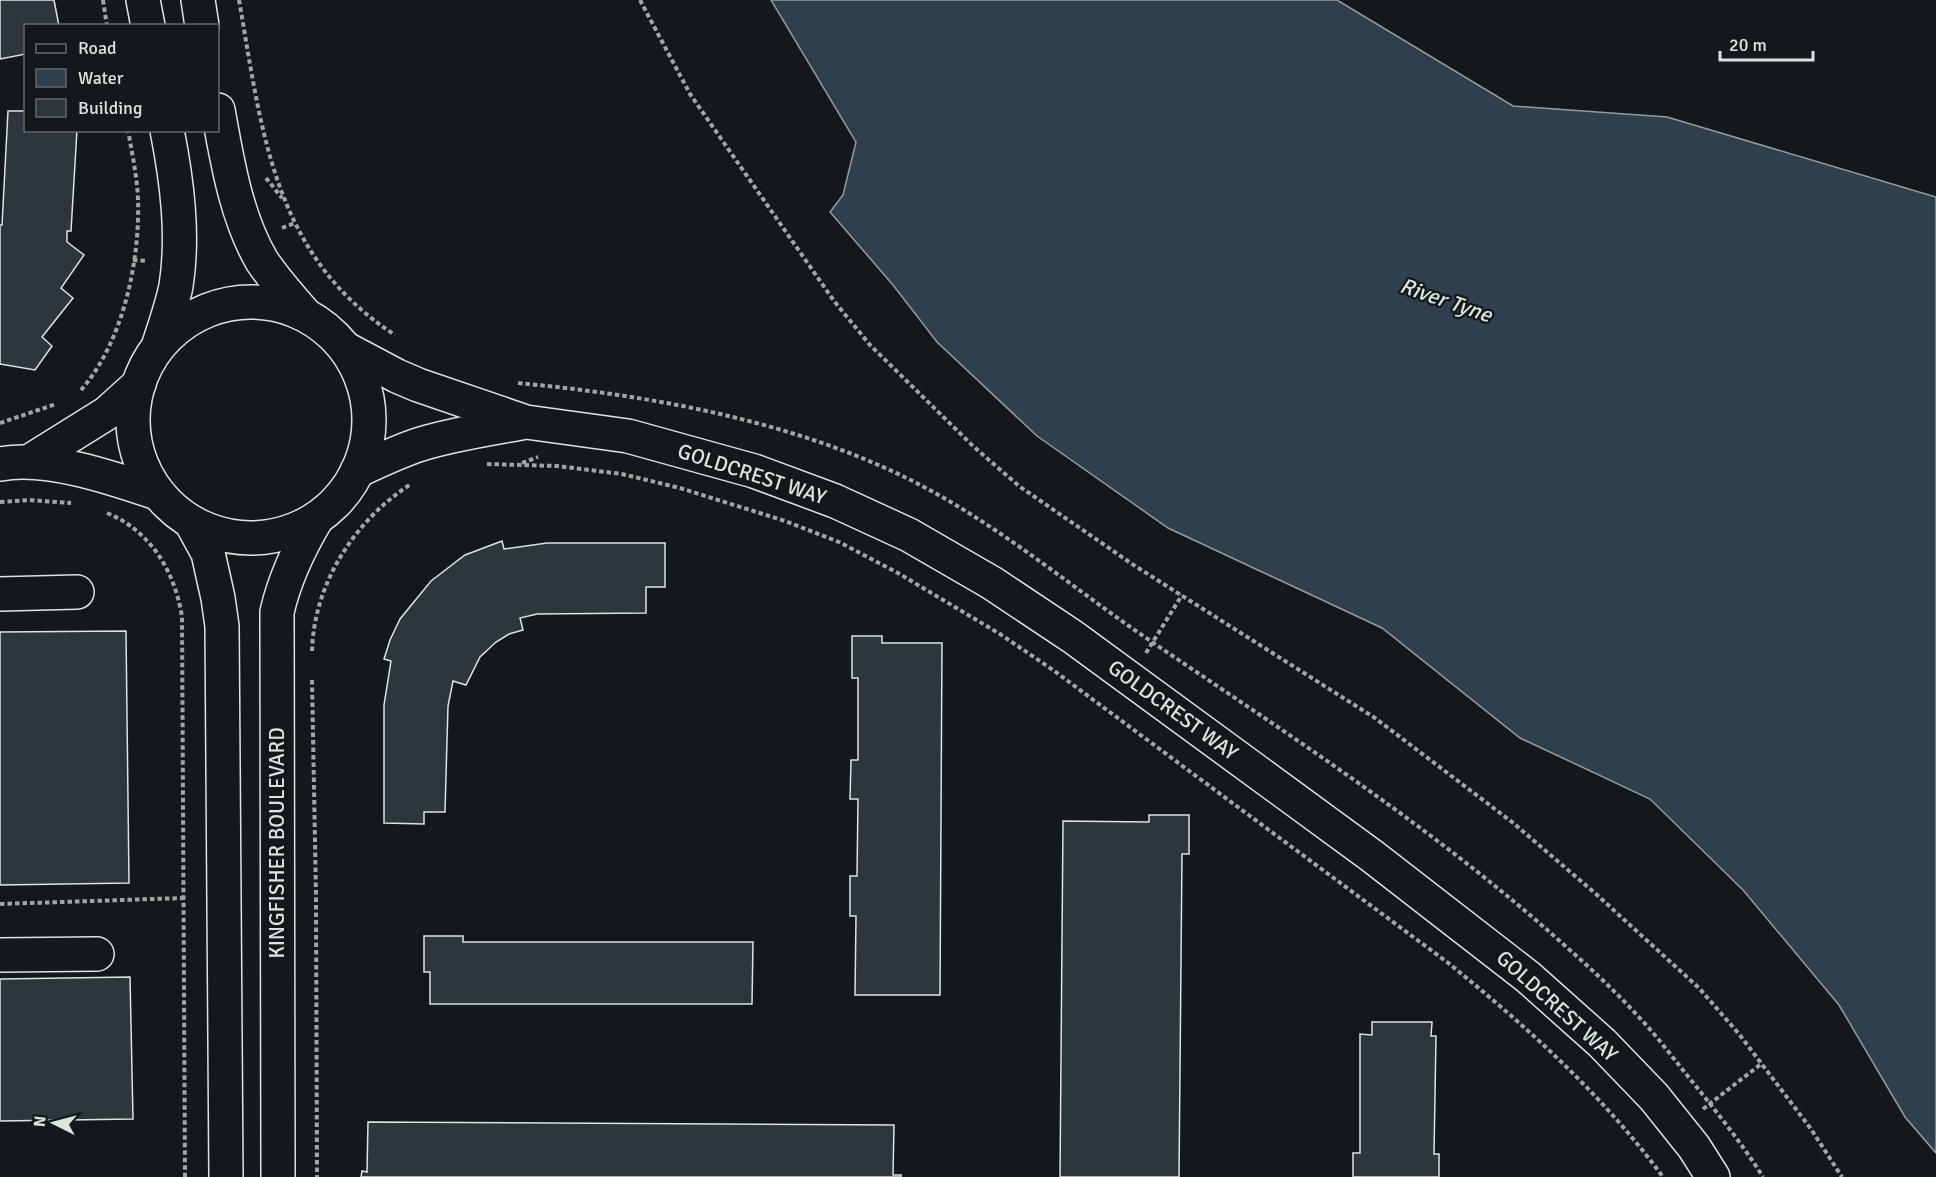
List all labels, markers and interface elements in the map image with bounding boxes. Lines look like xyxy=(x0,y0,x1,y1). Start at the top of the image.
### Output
legend xyxy=(24,24,219,132)
scale bar xyxy=(1720,24,1813,62)
text: 20 m xyxy=(1729,34,1767,56)
text: Road xyxy=(78,37,117,59)
text: Water xyxy=(78,67,124,89)
text: Building xyxy=(78,97,142,119)
water label: River Tyne xyxy=(1397,272,1496,329)
street label: GOLDCREST WAY xyxy=(675,438,830,510)
street label: GOLDCREST WAY xyxy=(1103,654,1243,766)
street label: KINGFISHER BOULEVARD xyxy=(264,727,290,959)
street label: GOLDCREST WAY xyxy=(1491,945,1623,1068)
north arrow xyxy=(24,1093,84,1153)
text: N xyxy=(30,1115,51,1128)

